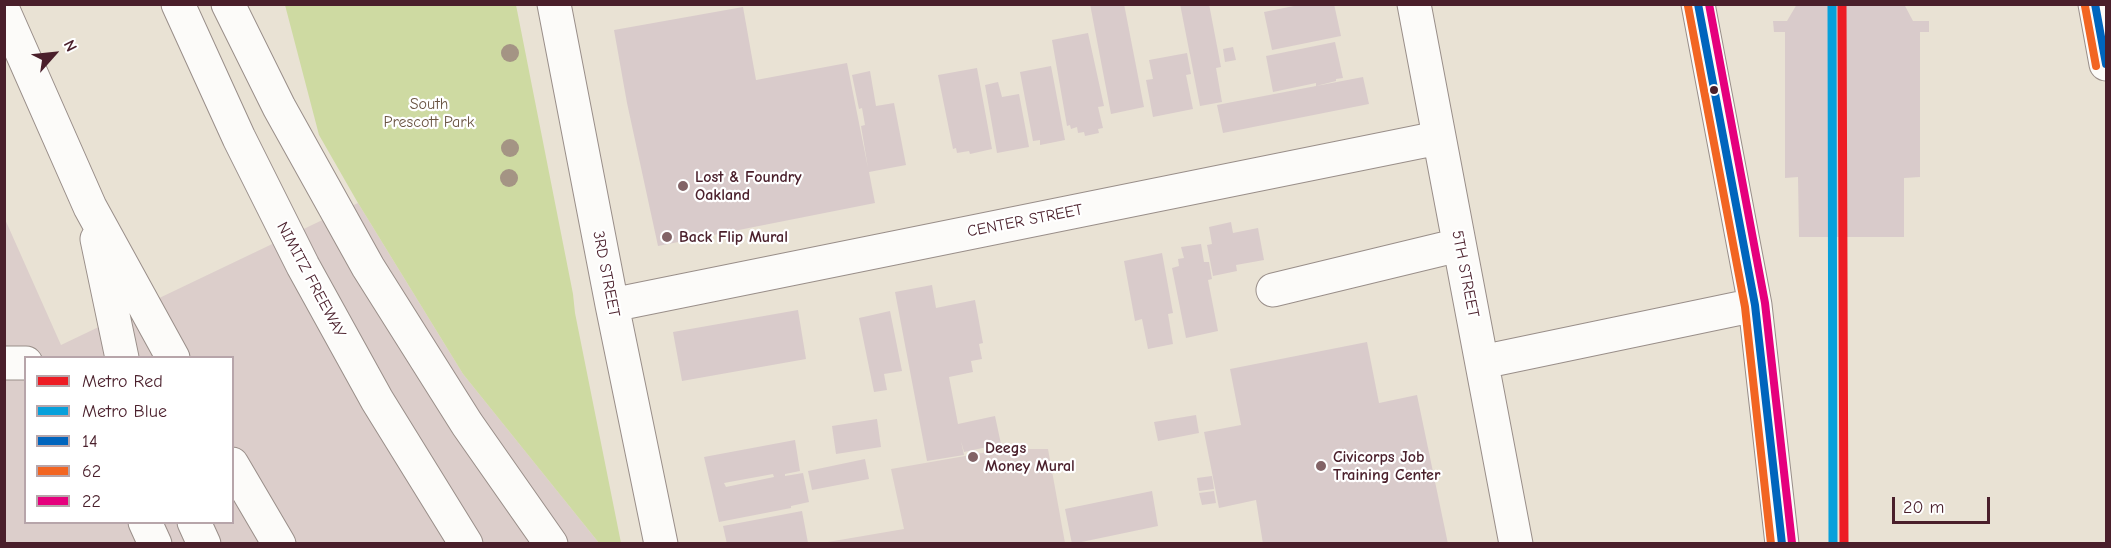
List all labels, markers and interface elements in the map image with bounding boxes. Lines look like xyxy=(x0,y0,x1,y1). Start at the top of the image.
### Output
north arrow xyxy=(24,24,84,84)
text: N xyxy=(60,37,80,55)
unlabelled marker xyxy=(1708,84,1720,96)
park label: South Prescott Park xyxy=(384,94,474,132)
place label: Lost & Foundry Oakland xyxy=(695,167,802,205)
marker: Lost & Foundry Oakland xyxy=(676,179,690,193)
street label: CENTER STREET xyxy=(966,200,1084,242)
street label: NIMITZ FREEWAY xyxy=(272,219,350,341)
place label: Back Flip Mural xyxy=(679,227,788,247)
street label: 3RD STREET xyxy=(588,229,624,319)
street label: 5TH STREET xyxy=(1447,229,1483,319)
marker: Back Flip Mural xyxy=(660,230,674,244)
legend xyxy=(24,356,234,524)
text: Metro Red xyxy=(82,371,163,392)
text: Metro Blue xyxy=(82,401,167,422)
text: 14 xyxy=(82,431,98,452)
place label: Deegs Money Mural xyxy=(985,438,1075,476)
place label: Civicorps Job Training Center xyxy=(1333,447,1440,485)
marker: Deegs Money Mural xyxy=(966,450,980,464)
marker: Civicorps Job Training Center xyxy=(1314,459,1328,473)
text: 62 xyxy=(82,461,101,482)
scale bar xyxy=(1895,485,1992,523)
text: 22 xyxy=(82,491,101,512)
text: 20 m xyxy=(1903,497,1944,518)

